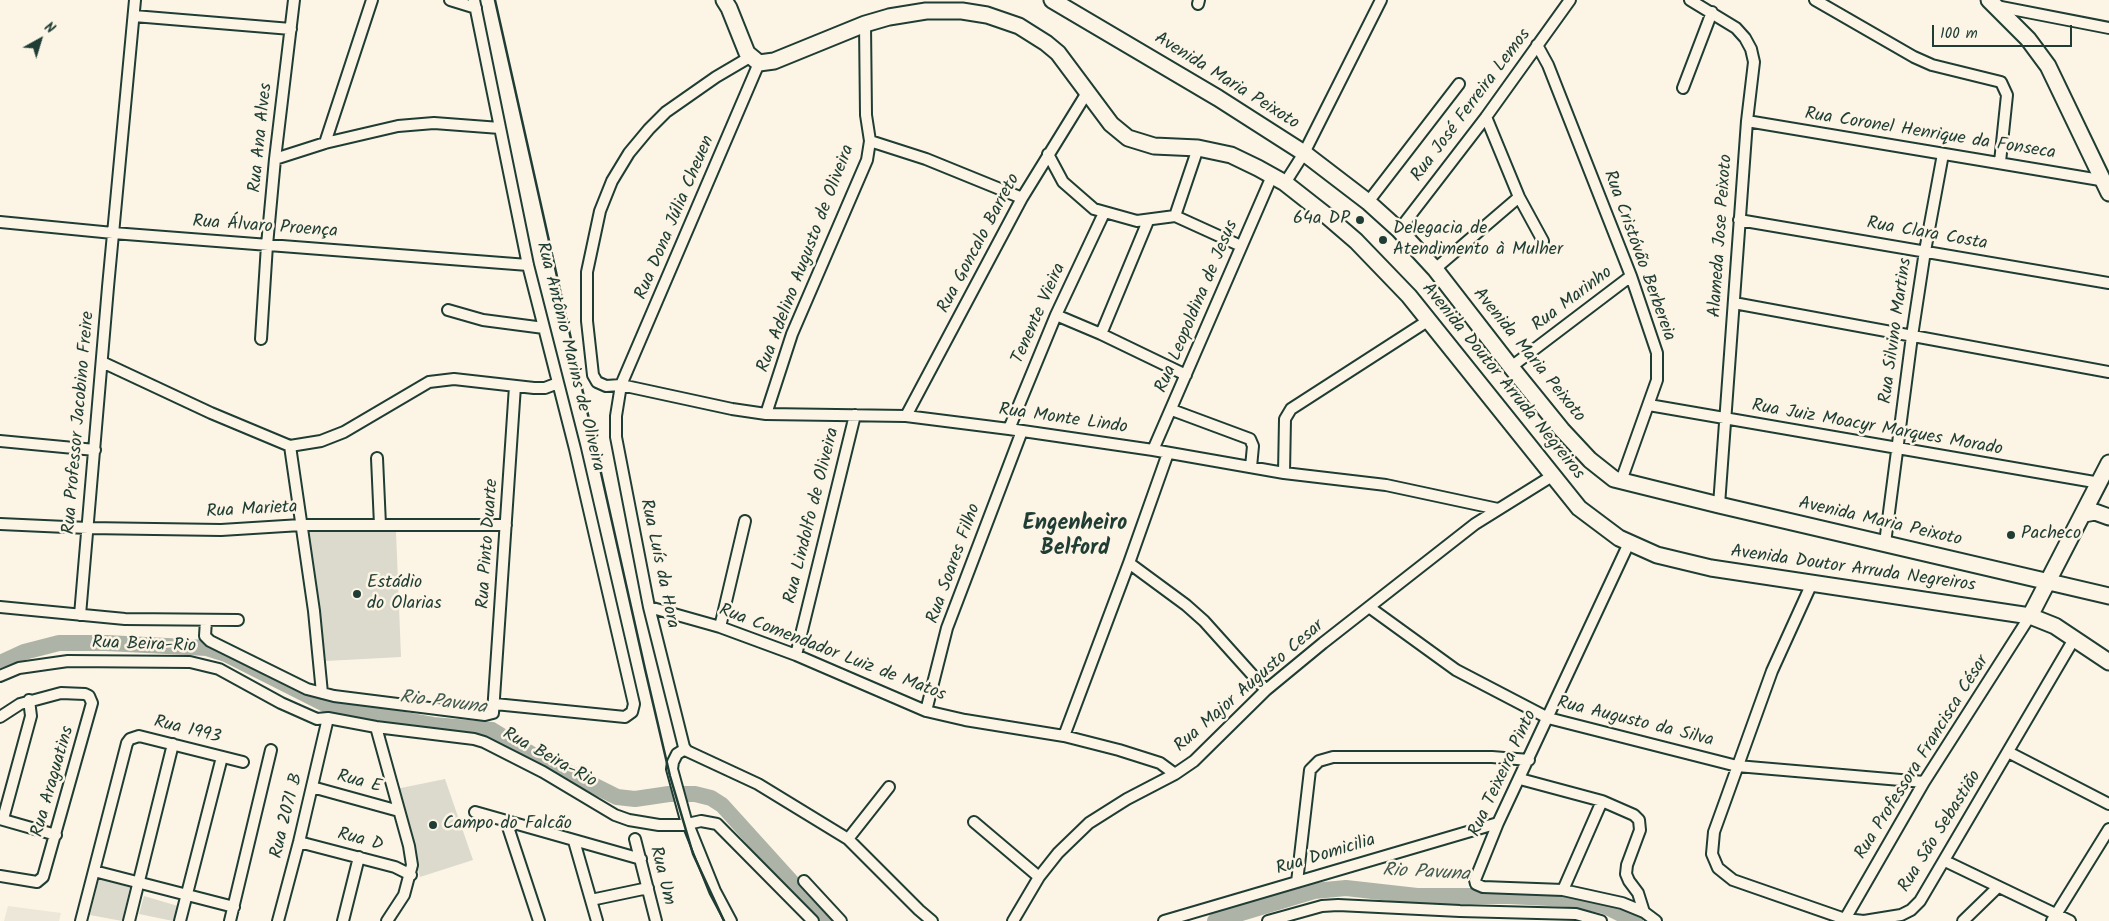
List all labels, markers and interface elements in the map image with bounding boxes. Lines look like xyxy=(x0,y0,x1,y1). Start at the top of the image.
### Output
north arrow xyxy=(15,15,65,65)
scale bar xyxy=(1934,15,2074,47)
text: N xyxy=(39,17,60,40)
text: 100 m xyxy=(1940,22,1978,46)
street label: Rua José Ferreira Lemos xyxy=(1407,25,1537,187)
street label: Avenida Maria Peixoto xyxy=(1150,29,1302,135)
street label: Rua Ana Alves xyxy=(246,82,278,194)
street label: Rua Coronel Henrique da Fonseca xyxy=(1803,104,2057,166)
street label: Rua Dona Júlia Cheuen xyxy=(632,133,720,303)
street label: Rua Adelino Augusto de Oliveira xyxy=(754,142,860,376)
street label: Alameda Jose Peixoto xyxy=(1706,154,1738,318)
street label: Rua Cristóvão Berbereia xyxy=(1597,168,1679,344)
street label: Rua Goncalo Barreto xyxy=(934,171,1026,317)
place label: 64a DP xyxy=(1293,209,1350,231)
street label: Rua Álvaro Proença xyxy=(192,212,338,244)
marker: 64a DP xyxy=(1354,214,1366,226)
street label: Rua Clara Costa xyxy=(1865,214,1989,256)
street label: Rua Leopoldina de Jesus xyxy=(1152,217,1244,397)
place label: Delegacia de Atendimento à Mulher xyxy=(1393,219,1563,262)
marker: Delegacia de Atendimento à Mulher xyxy=(1377,234,1389,246)
street label: Rua Antônio Marins de Oliveira xyxy=(530,240,608,474)
street label: Rua Silvino Martins xyxy=(1876,257,1918,405)
street label: Tenente Vieira xyxy=(1008,260,1072,368)
street label: Rua Marinho xyxy=(1529,263,1617,337)
street label: Avenida Doutor Arruda Negreiros xyxy=(1416,279,1588,485)
street label: Avenida Maria Peixoto xyxy=(1467,284,1589,428)
street label: Rua Professor Jacobino Freire xyxy=(59,311,101,535)
street label: Rua Juiz Moacyr Marques Morado xyxy=(1750,396,2004,462)
street label: Rua Monte Lindo xyxy=(997,400,1129,440)
street label: Rua Lindolfo de Oliveira xyxy=(781,426,845,606)
street label: Rua Pinto Duarte xyxy=(474,478,504,610)
street label: Avenida Maria Peixoto xyxy=(1796,494,1964,552)
street label: Rua Luís da Hora xyxy=(634,497,682,631)
street label: Rua Marieta xyxy=(206,498,298,524)
street label: Rua Soares Filho xyxy=(923,501,987,627)
district label: Engenheiro Belford xyxy=(1023,512,1127,564)
place label: Pacheco xyxy=(2021,524,2081,546)
marker: Pacheco xyxy=(2005,529,2017,541)
street label: Avenida Doutor Arruda Negreiros xyxy=(1729,542,1977,598)
place label: Estádio do Olarias xyxy=(367,573,442,616)
marker: Estádio do Olarias xyxy=(351,588,363,600)
street label: Rua Comendador Luiz de Matos xyxy=(716,601,948,707)
street label: Rua Major Augusto Cesar xyxy=(1171,616,1329,758)
street label: Rua Beira-Rio xyxy=(92,633,196,659)
street label: Rua Professora Francisca César xyxy=(1851,652,1995,864)
water label: Rio Pavuna xyxy=(398,687,488,721)
street label: Rua Augusto da Silva xyxy=(1554,693,1716,753)
street label: Rua Teixeira Pinto xyxy=(1465,707,1543,841)
street label: Rua 1993 xyxy=(151,712,223,750)
street label: Rua Araguatins xyxy=(28,724,80,840)
street label: Rua Beira-Rio xyxy=(498,724,600,794)
street label: Rua E xyxy=(334,767,384,799)
street label: Rua São Sebastião xyxy=(1895,767,1987,897)
street label: Rua 2071 B xyxy=(267,771,309,861)
place label: Campo do Falcão xyxy=(443,814,572,836)
marker: Campo do Falcão xyxy=(427,819,439,831)
street label: Rua D xyxy=(335,825,385,857)
street label: Rua Domicilia xyxy=(1274,831,1378,881)
street label: Rua Um xyxy=(643,844,679,908)
water label: Rio Pavuna xyxy=(1382,860,1470,888)

